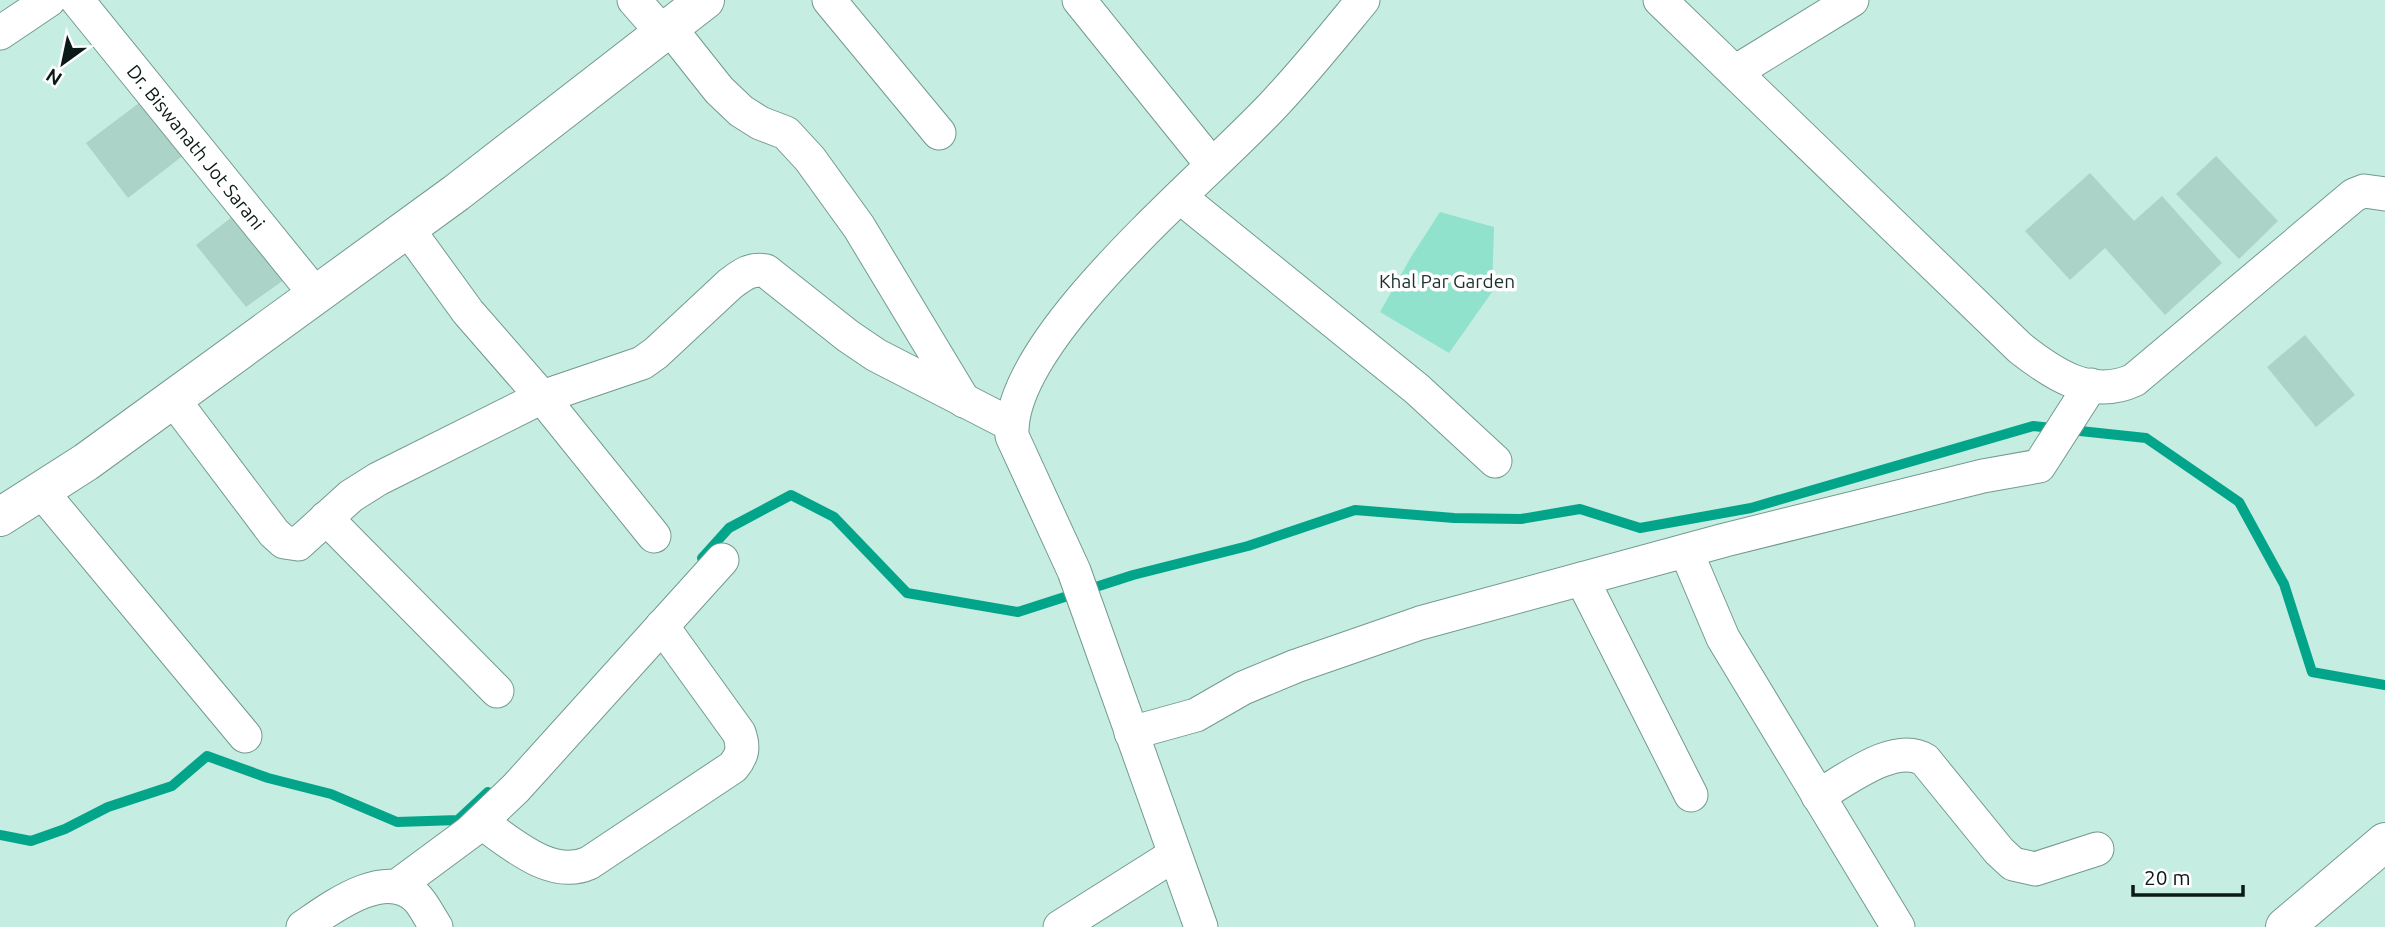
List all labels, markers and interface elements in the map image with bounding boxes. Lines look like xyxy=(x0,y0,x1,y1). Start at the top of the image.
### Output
north arrow xyxy=(28,28,98,98)
street label: Dr. Biswanath Jot Sarani xyxy=(123,60,269,234)
text: N xyxy=(42,64,66,90)
park label: Khal Par Garden xyxy=(1379,270,1515,292)
scale bar xyxy=(2133,853,2243,897)
text: 20 m xyxy=(2144,865,2191,889)

